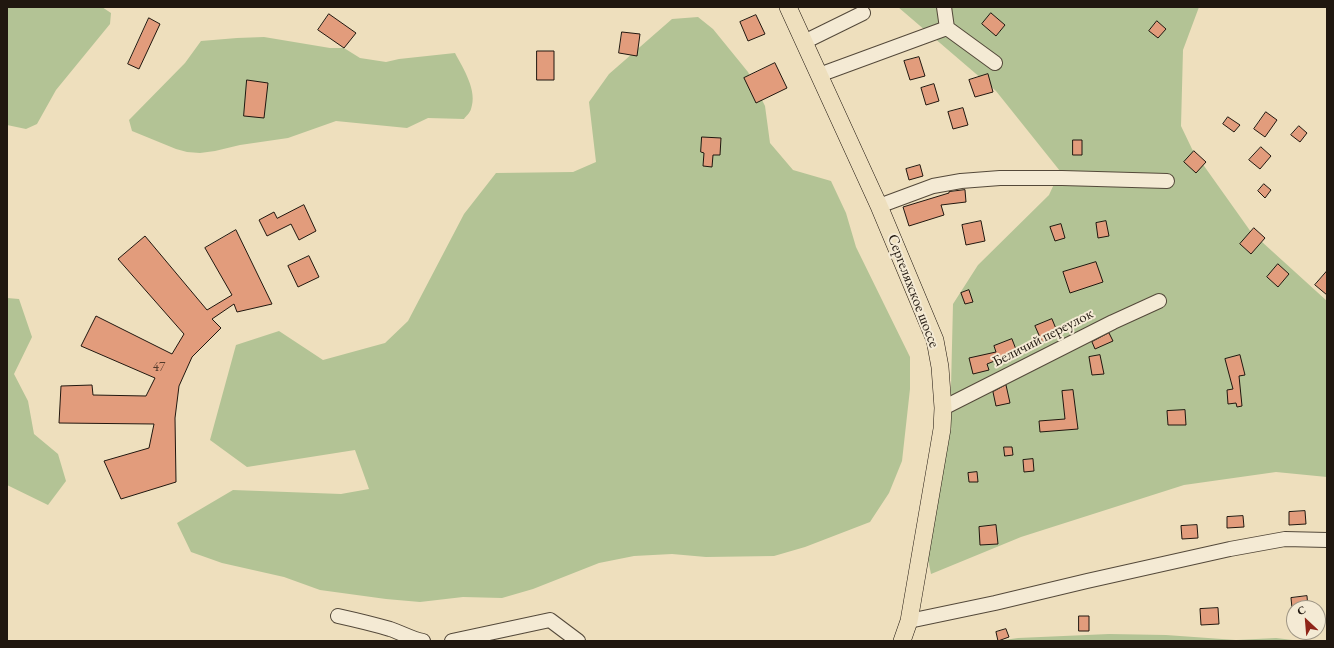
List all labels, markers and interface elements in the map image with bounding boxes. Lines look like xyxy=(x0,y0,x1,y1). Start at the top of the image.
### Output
street label: Сергеляхское шоссе xyxy=(883,232,943,350)
street label: Беличий переулок xyxy=(990,305,1096,371)
house number: 47 xyxy=(153,359,165,375)
north arrow xyxy=(1286,600,1326,640)
text: С xyxy=(1295,602,1308,618)

